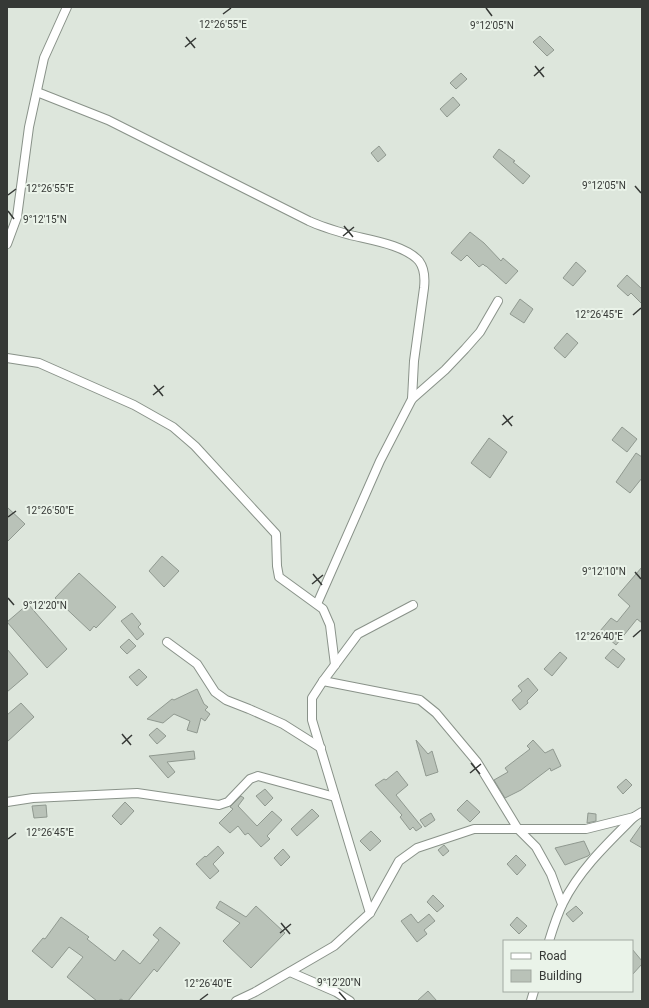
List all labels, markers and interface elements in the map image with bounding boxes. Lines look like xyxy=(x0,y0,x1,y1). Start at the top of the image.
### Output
text: 12°26'55"E xyxy=(199,19,247,30)
text: 9°12'05"N xyxy=(470,20,514,31)
text: 9°12'05"N xyxy=(582,180,626,191)
text: 12°26'55"E xyxy=(26,183,74,194)
text: 9°12'15"N xyxy=(23,214,67,225)
text: 12°26'45"E xyxy=(575,309,623,320)
text: 12°26'50"E xyxy=(26,505,74,516)
text: 9°12'10"N xyxy=(582,566,626,577)
text: 9°12'20"N xyxy=(23,600,67,611)
text: 12°26'40"E xyxy=(575,631,623,642)
text: 12°26'45"E xyxy=(26,827,74,838)
legend xyxy=(503,940,633,992)
text: Road xyxy=(539,949,567,963)
text: Building xyxy=(539,969,582,983)
text: 9°12'20"N xyxy=(317,977,361,988)
text: 12°26'40"E xyxy=(184,978,232,989)

